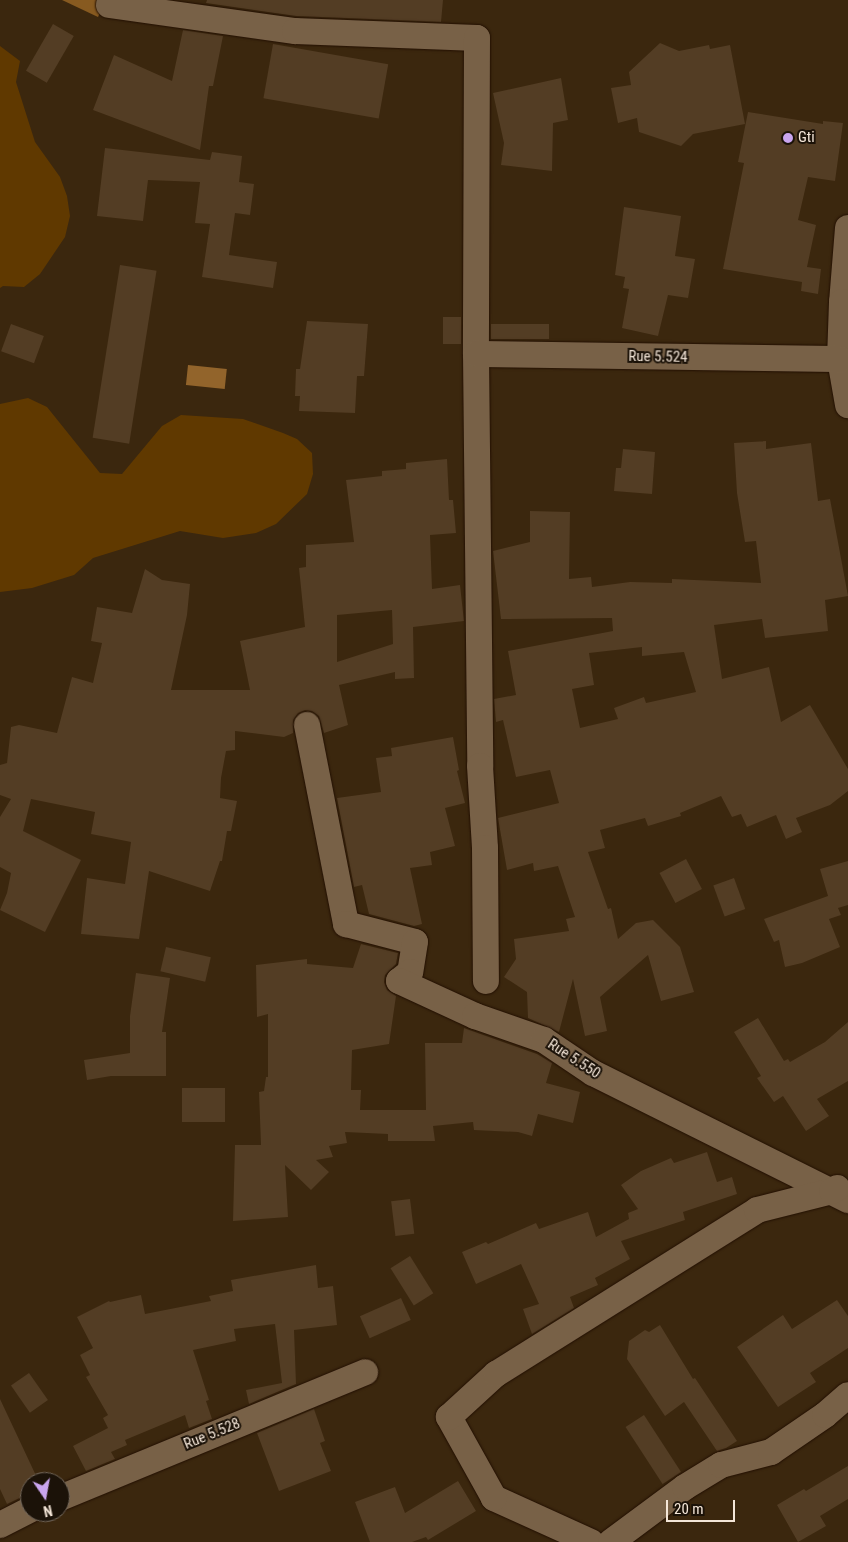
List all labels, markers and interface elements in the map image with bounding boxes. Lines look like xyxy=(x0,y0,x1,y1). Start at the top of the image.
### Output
place label: Gti xyxy=(798,129,815,147)
marker: Gti xyxy=(782,132,794,144)
street label: Rue 5.524 xyxy=(628,347,688,367)
street label: Rue 5.550 xyxy=(544,1035,604,1083)
street label: Rue 5.528 xyxy=(181,1415,243,1453)
north arrow xyxy=(20,1472,70,1522)
scale bar xyxy=(668,1490,737,1522)
text: 20 m xyxy=(674,1500,704,1518)
text: N xyxy=(42,1502,54,1519)

